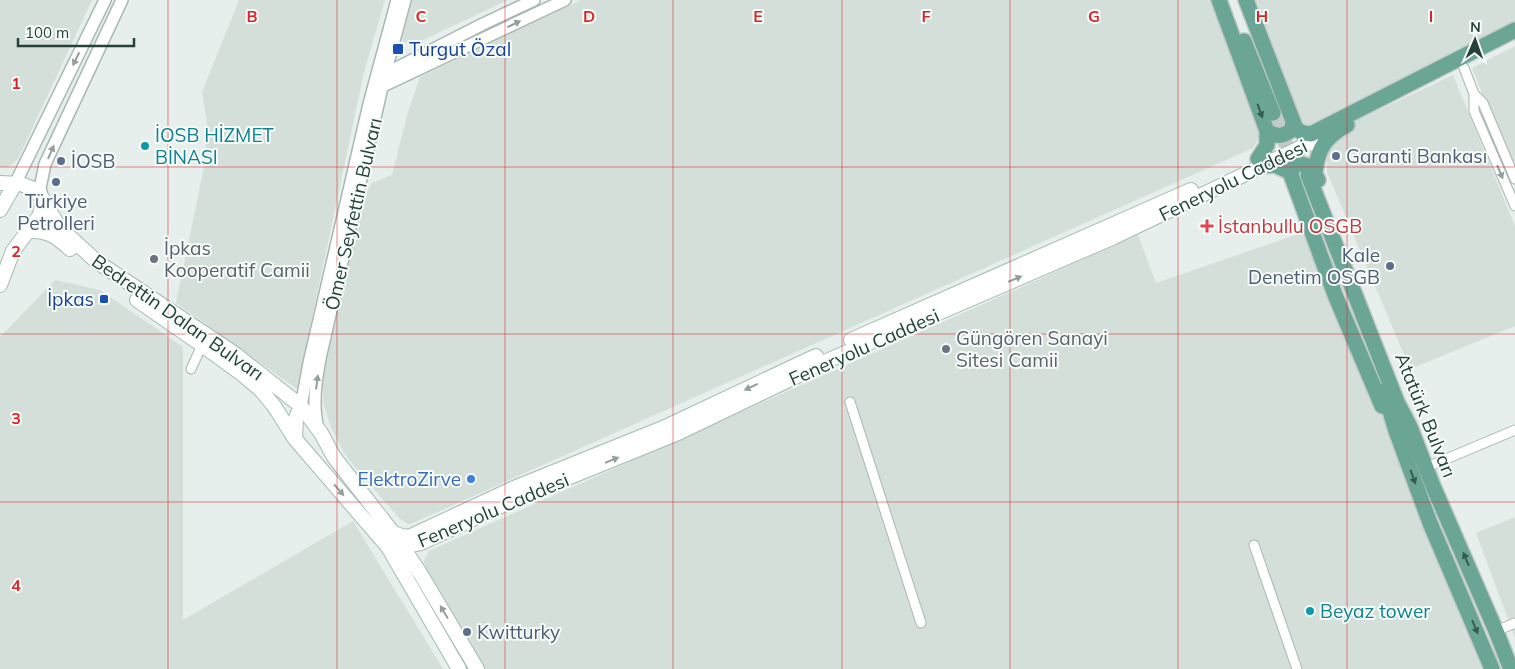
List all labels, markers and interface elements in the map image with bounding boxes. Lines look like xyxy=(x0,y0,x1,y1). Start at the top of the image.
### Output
text: B xyxy=(246,6,258,26)
text: C xyxy=(416,6,427,26)
text: D xyxy=(583,6,595,26)
text: E xyxy=(753,6,763,26)
text: F xyxy=(921,6,931,26)
text: G xyxy=(1088,6,1100,26)
text: H xyxy=(1256,6,1268,26)
text: I xyxy=(1429,6,1433,26)
scale bar xyxy=(18,15,134,47)
north arrow xyxy=(1450,15,1500,65)
text: N xyxy=(1470,18,1481,36)
one-way arrow xyxy=(506,20,521,29)
text: 100 m xyxy=(25,23,69,42)
place label: Turgut Özal xyxy=(409,37,511,61)
marker: Turgut Özal xyxy=(391,42,405,56)
one-way arrow xyxy=(72,52,80,67)
text: 1 xyxy=(11,73,21,93)
one-way arrow xyxy=(1257,104,1264,119)
street label: Ömer Seyfettin Bulvarı xyxy=(319,115,387,313)
place label: İOSB HİZMET BİNASI xyxy=(155,123,274,169)
street label: Feneryolu Caddesi xyxy=(1155,134,1311,226)
marker: İOSB HİZMET BİNASI xyxy=(139,140,151,152)
place label: Garanti Bankası xyxy=(1346,144,1487,168)
one-way arrow xyxy=(47,145,55,159)
place label: İOSB xyxy=(71,149,115,173)
marker: Garanti Bankası xyxy=(1330,150,1342,162)
marker: İOSB xyxy=(55,155,67,167)
one-way arrow xyxy=(1497,165,1505,179)
marker: Türkiye Petrolleri xyxy=(50,176,62,188)
place label: Türkiye Petrolleri xyxy=(17,189,95,235)
place label: İstanbullu OSGB xyxy=(1218,214,1362,238)
marker: İstanbullu OSGB xyxy=(1200,219,1214,233)
place label: İpkas Kooperatif Camii xyxy=(164,236,310,282)
text: 2 xyxy=(11,241,21,261)
place label: Kale Denetim OSGB xyxy=(1248,243,1380,289)
street label: Bedrettin Dalan Bulvarı xyxy=(87,249,269,385)
marker: İpkas Kooperatif Camii xyxy=(148,253,160,265)
marker: Kale Denetim OSGB xyxy=(1384,260,1396,272)
one-way arrow xyxy=(1008,275,1022,283)
place label: İpkas xyxy=(47,287,94,311)
marker: İpkas xyxy=(98,293,110,305)
street label: Feneryolu Caddesi xyxy=(785,303,943,391)
place label: Güngören Sanayi Sitesi Camii xyxy=(956,326,1108,372)
marker: Güngören Sanayi Sitesi Camii xyxy=(940,343,952,355)
street label: Atatürk Bulvarı xyxy=(1390,349,1462,481)
one-way arrow xyxy=(313,374,321,390)
one-way arrow xyxy=(744,383,758,391)
text: 3 xyxy=(11,408,21,428)
one-way arrow xyxy=(605,456,620,464)
place label: ElektroZirve xyxy=(358,467,461,491)
street label: Feneryolu Caddesi xyxy=(414,467,572,553)
one-way arrow xyxy=(1409,470,1417,485)
marker: ElektroZirve xyxy=(465,473,477,485)
one-way arrow xyxy=(333,483,344,496)
one-way arrow xyxy=(1461,552,1469,566)
text: 4 xyxy=(11,575,21,595)
place label: Beyaz tower xyxy=(1320,599,1430,623)
one-way arrow xyxy=(439,605,448,618)
marker: Beyaz tower xyxy=(1304,605,1316,617)
place label: Kwitturky xyxy=(477,620,560,644)
one-way arrow xyxy=(1471,620,1479,635)
marker: Kwitturky xyxy=(461,626,473,638)

